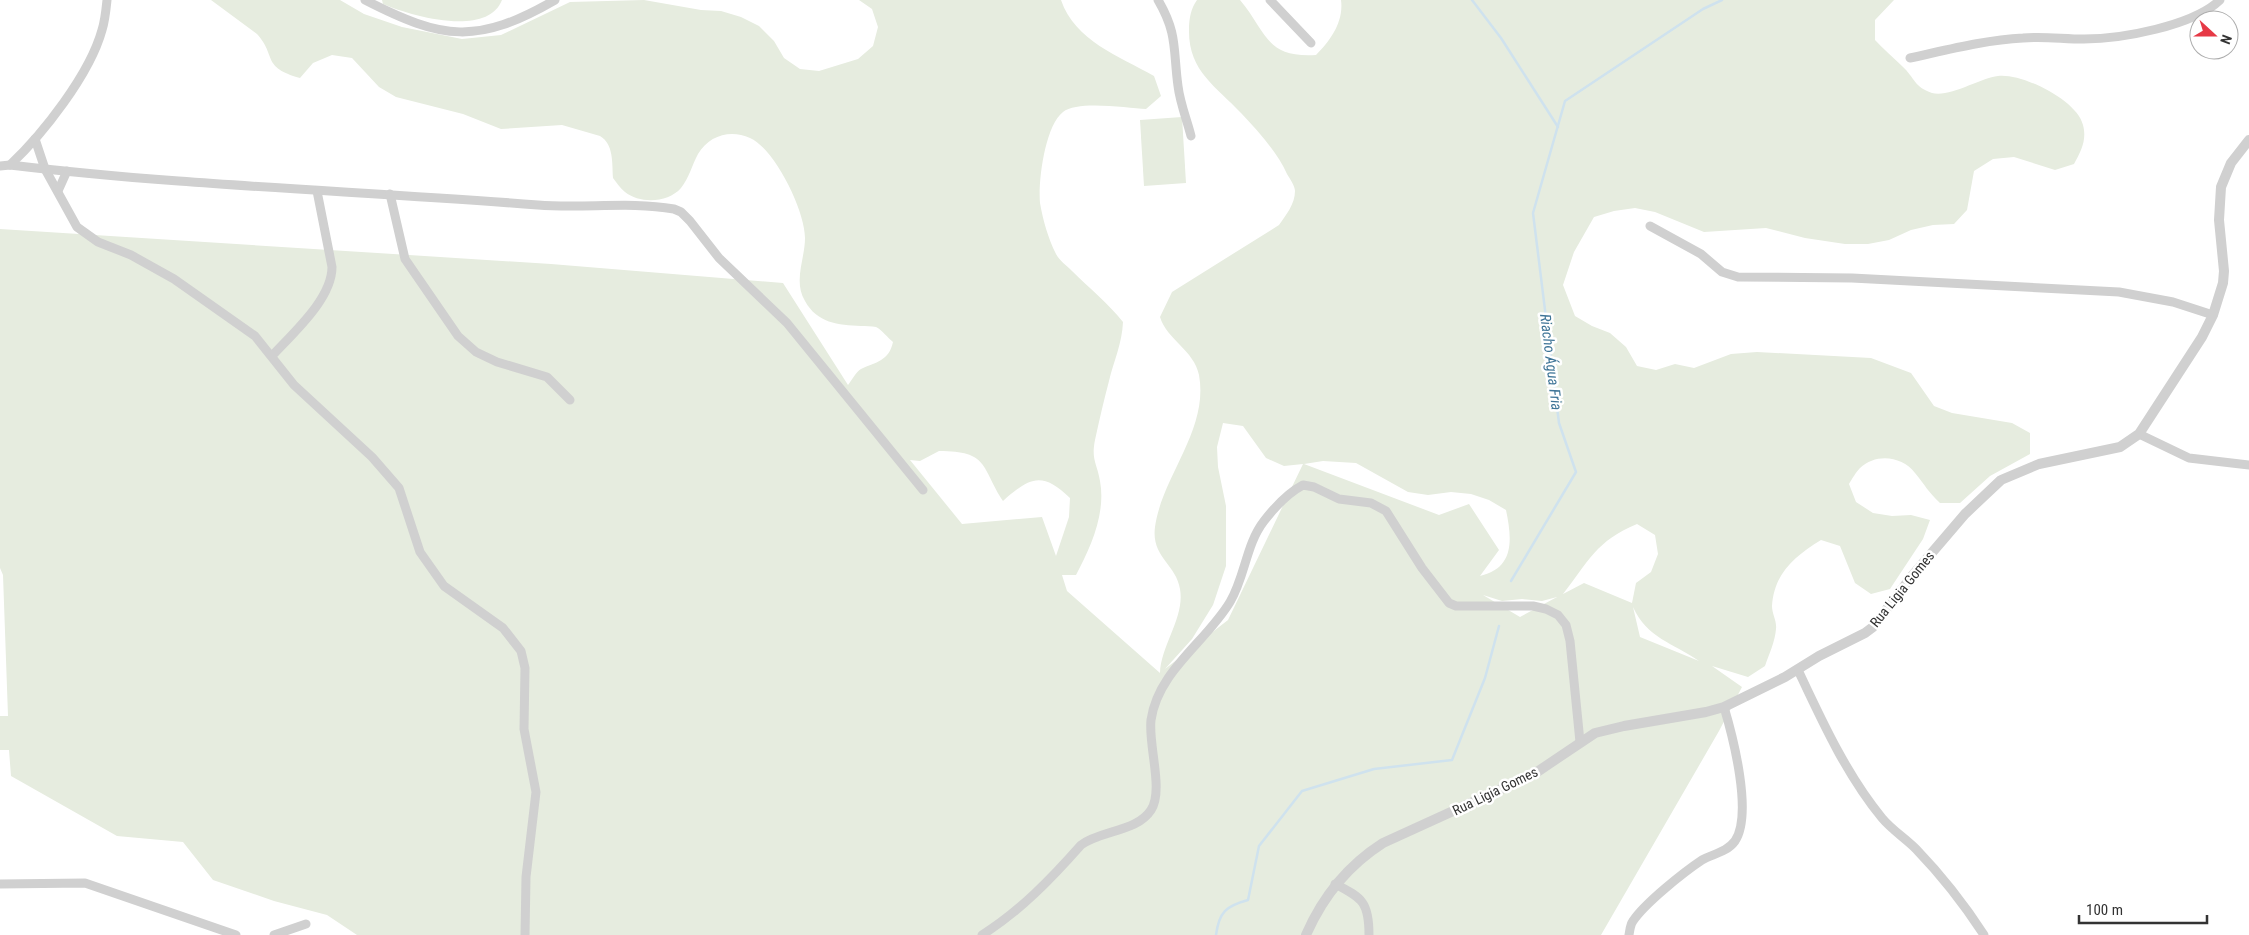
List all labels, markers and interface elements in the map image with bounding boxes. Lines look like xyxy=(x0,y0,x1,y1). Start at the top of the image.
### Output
north arrow xyxy=(2189,10,2239,60)
text: N xyxy=(2217,33,2235,47)
water label: Riacho Água Fria xyxy=(1536,313,1566,411)
street label: Rua Ligia Gomes xyxy=(1867,548,1937,630)
street label: Rua Ligia Gomes xyxy=(1450,763,1540,819)
scale bar xyxy=(2079,892,2206,924)
text: 100 m xyxy=(2086,901,2123,919)

